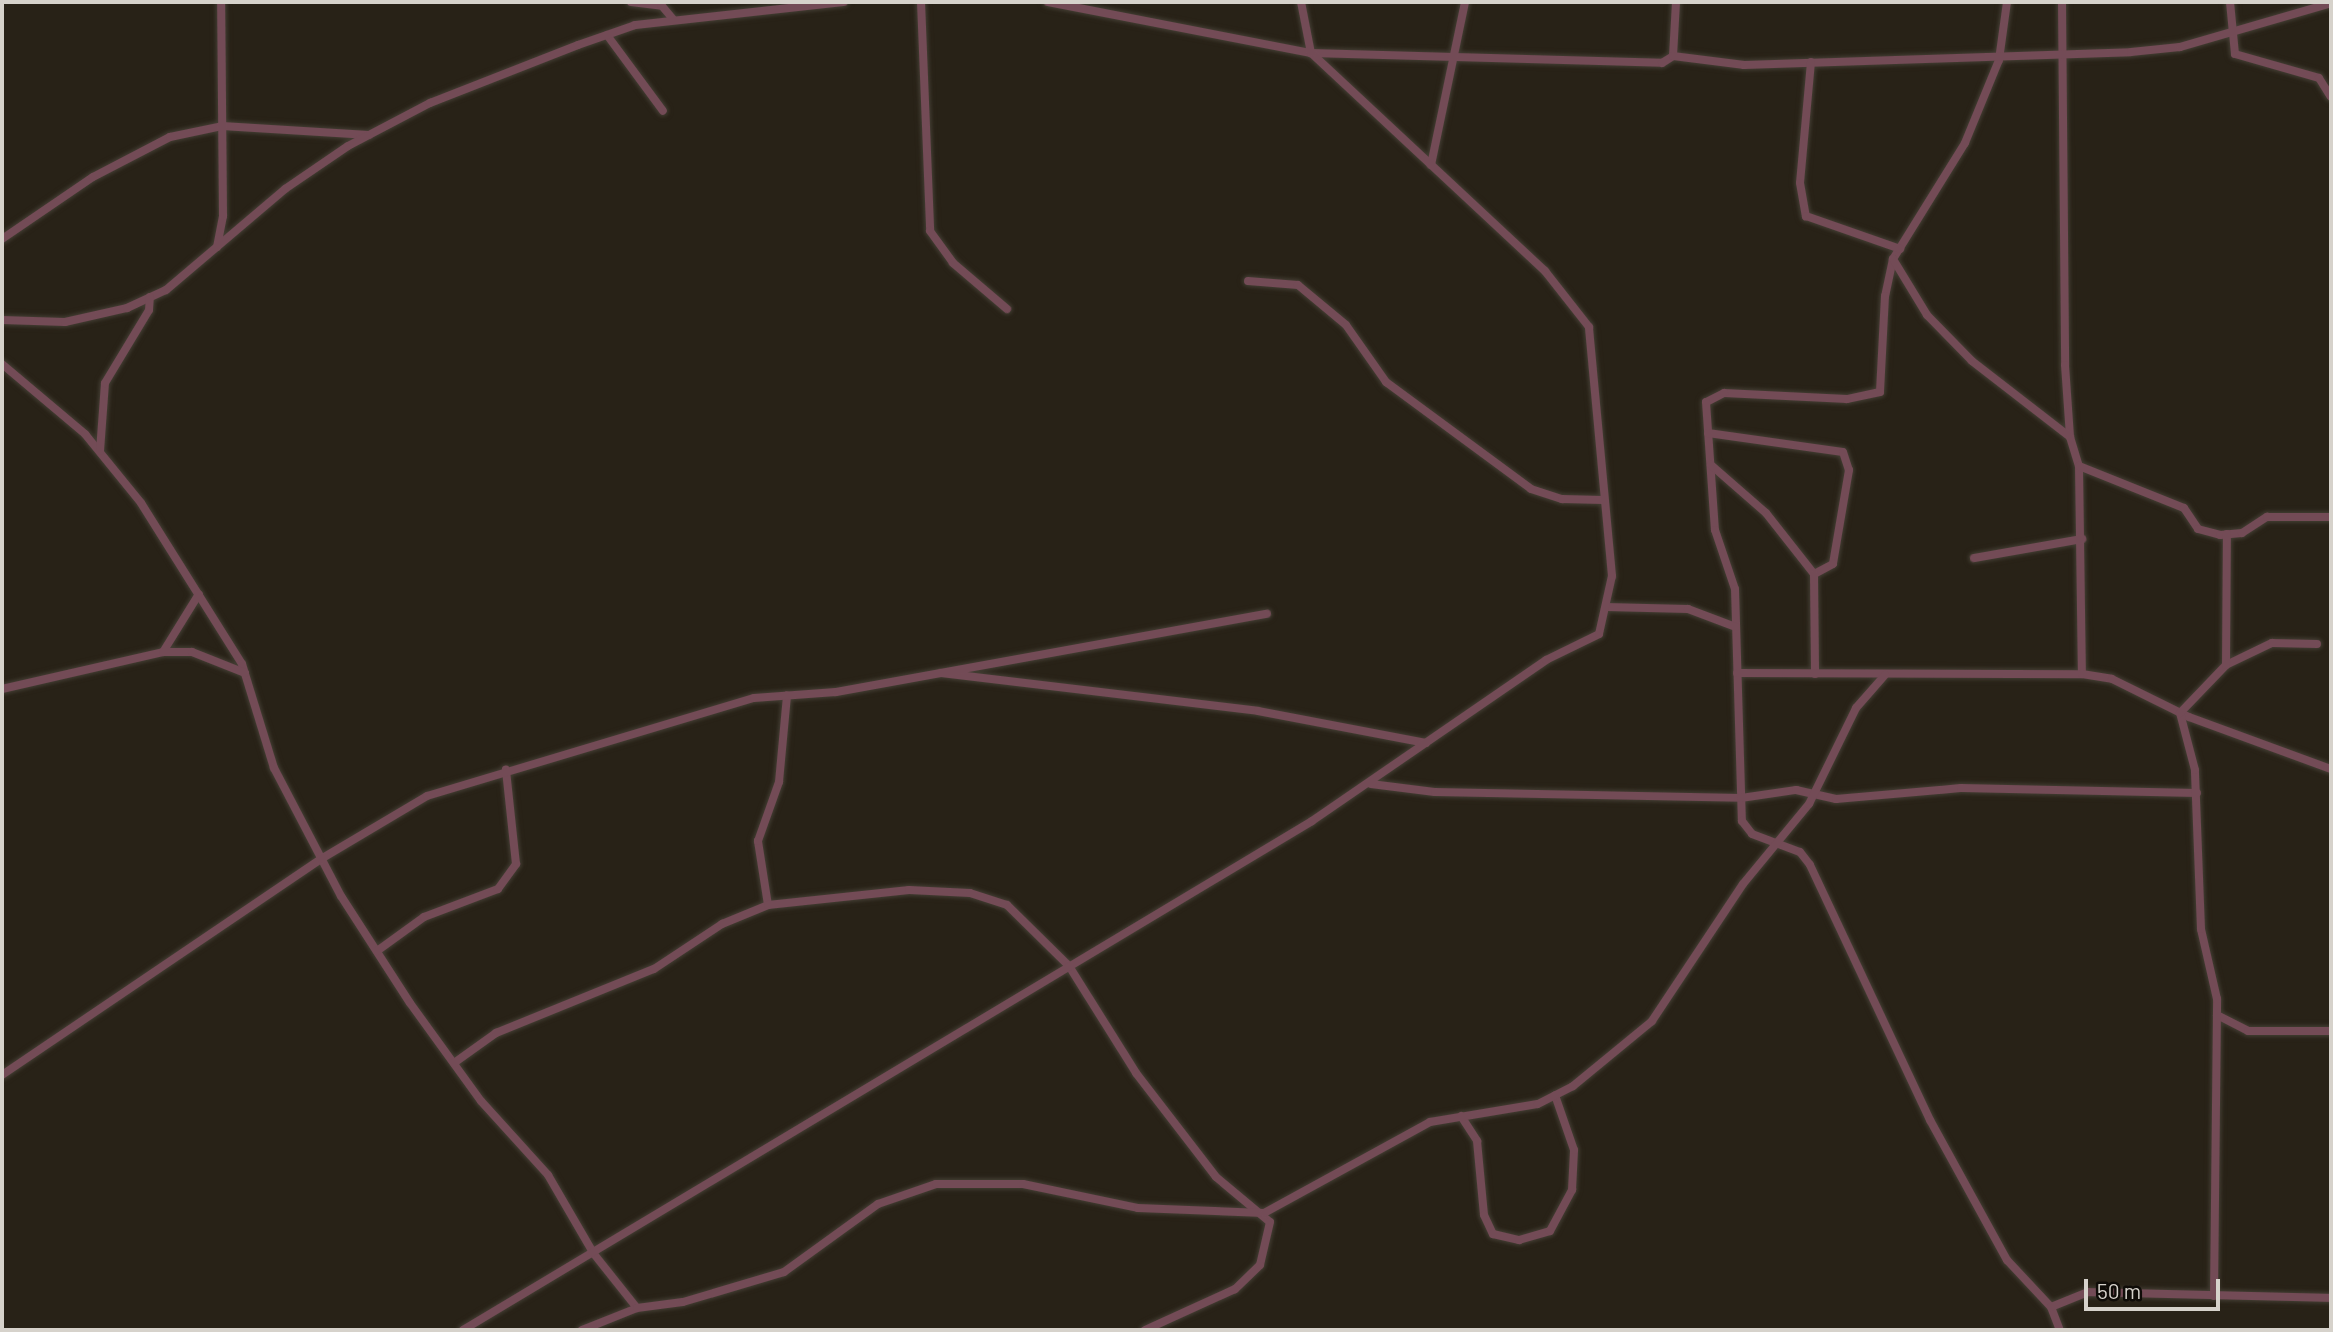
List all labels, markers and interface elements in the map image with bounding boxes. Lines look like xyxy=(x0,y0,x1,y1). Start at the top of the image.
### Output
scale bar xyxy=(2088,1266,2224,1310)
text: 50 m xyxy=(2097,1278,2141,1303)

